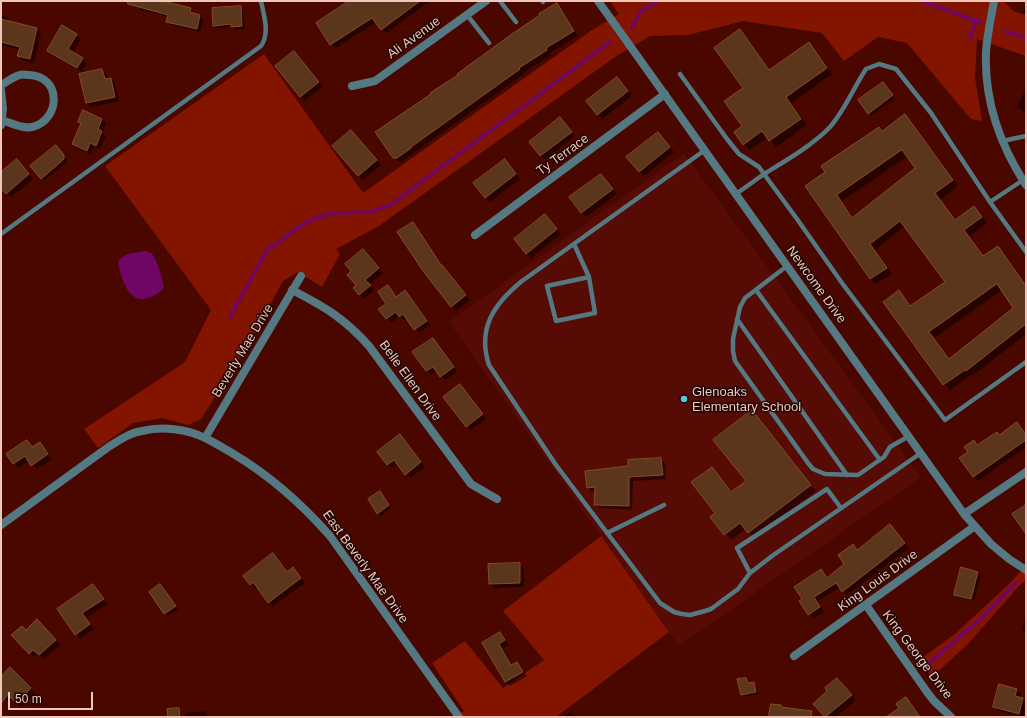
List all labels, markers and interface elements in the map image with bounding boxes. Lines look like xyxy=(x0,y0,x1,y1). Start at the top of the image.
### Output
street label: Ali Avenue xyxy=(384,13,444,63)
street label: Ty Terrace xyxy=(534,131,592,179)
street label: Newcome Drive xyxy=(783,243,849,327)
street label: Beverly Mae Drive xyxy=(209,301,277,401)
street label: Belle Ellen Drive xyxy=(376,338,444,424)
place label: Glenoaks Elementary School xyxy=(692,384,801,415)
marker: Glenoaks Elementary School xyxy=(679,394,689,404)
street label: East Beverly Mae Drive xyxy=(319,507,411,627)
street label: King Louis Drive xyxy=(835,547,921,615)
street label: King George Drive xyxy=(879,608,955,702)
scale bar xyxy=(10,684,95,710)
text: 50 m xyxy=(15,692,42,706)

